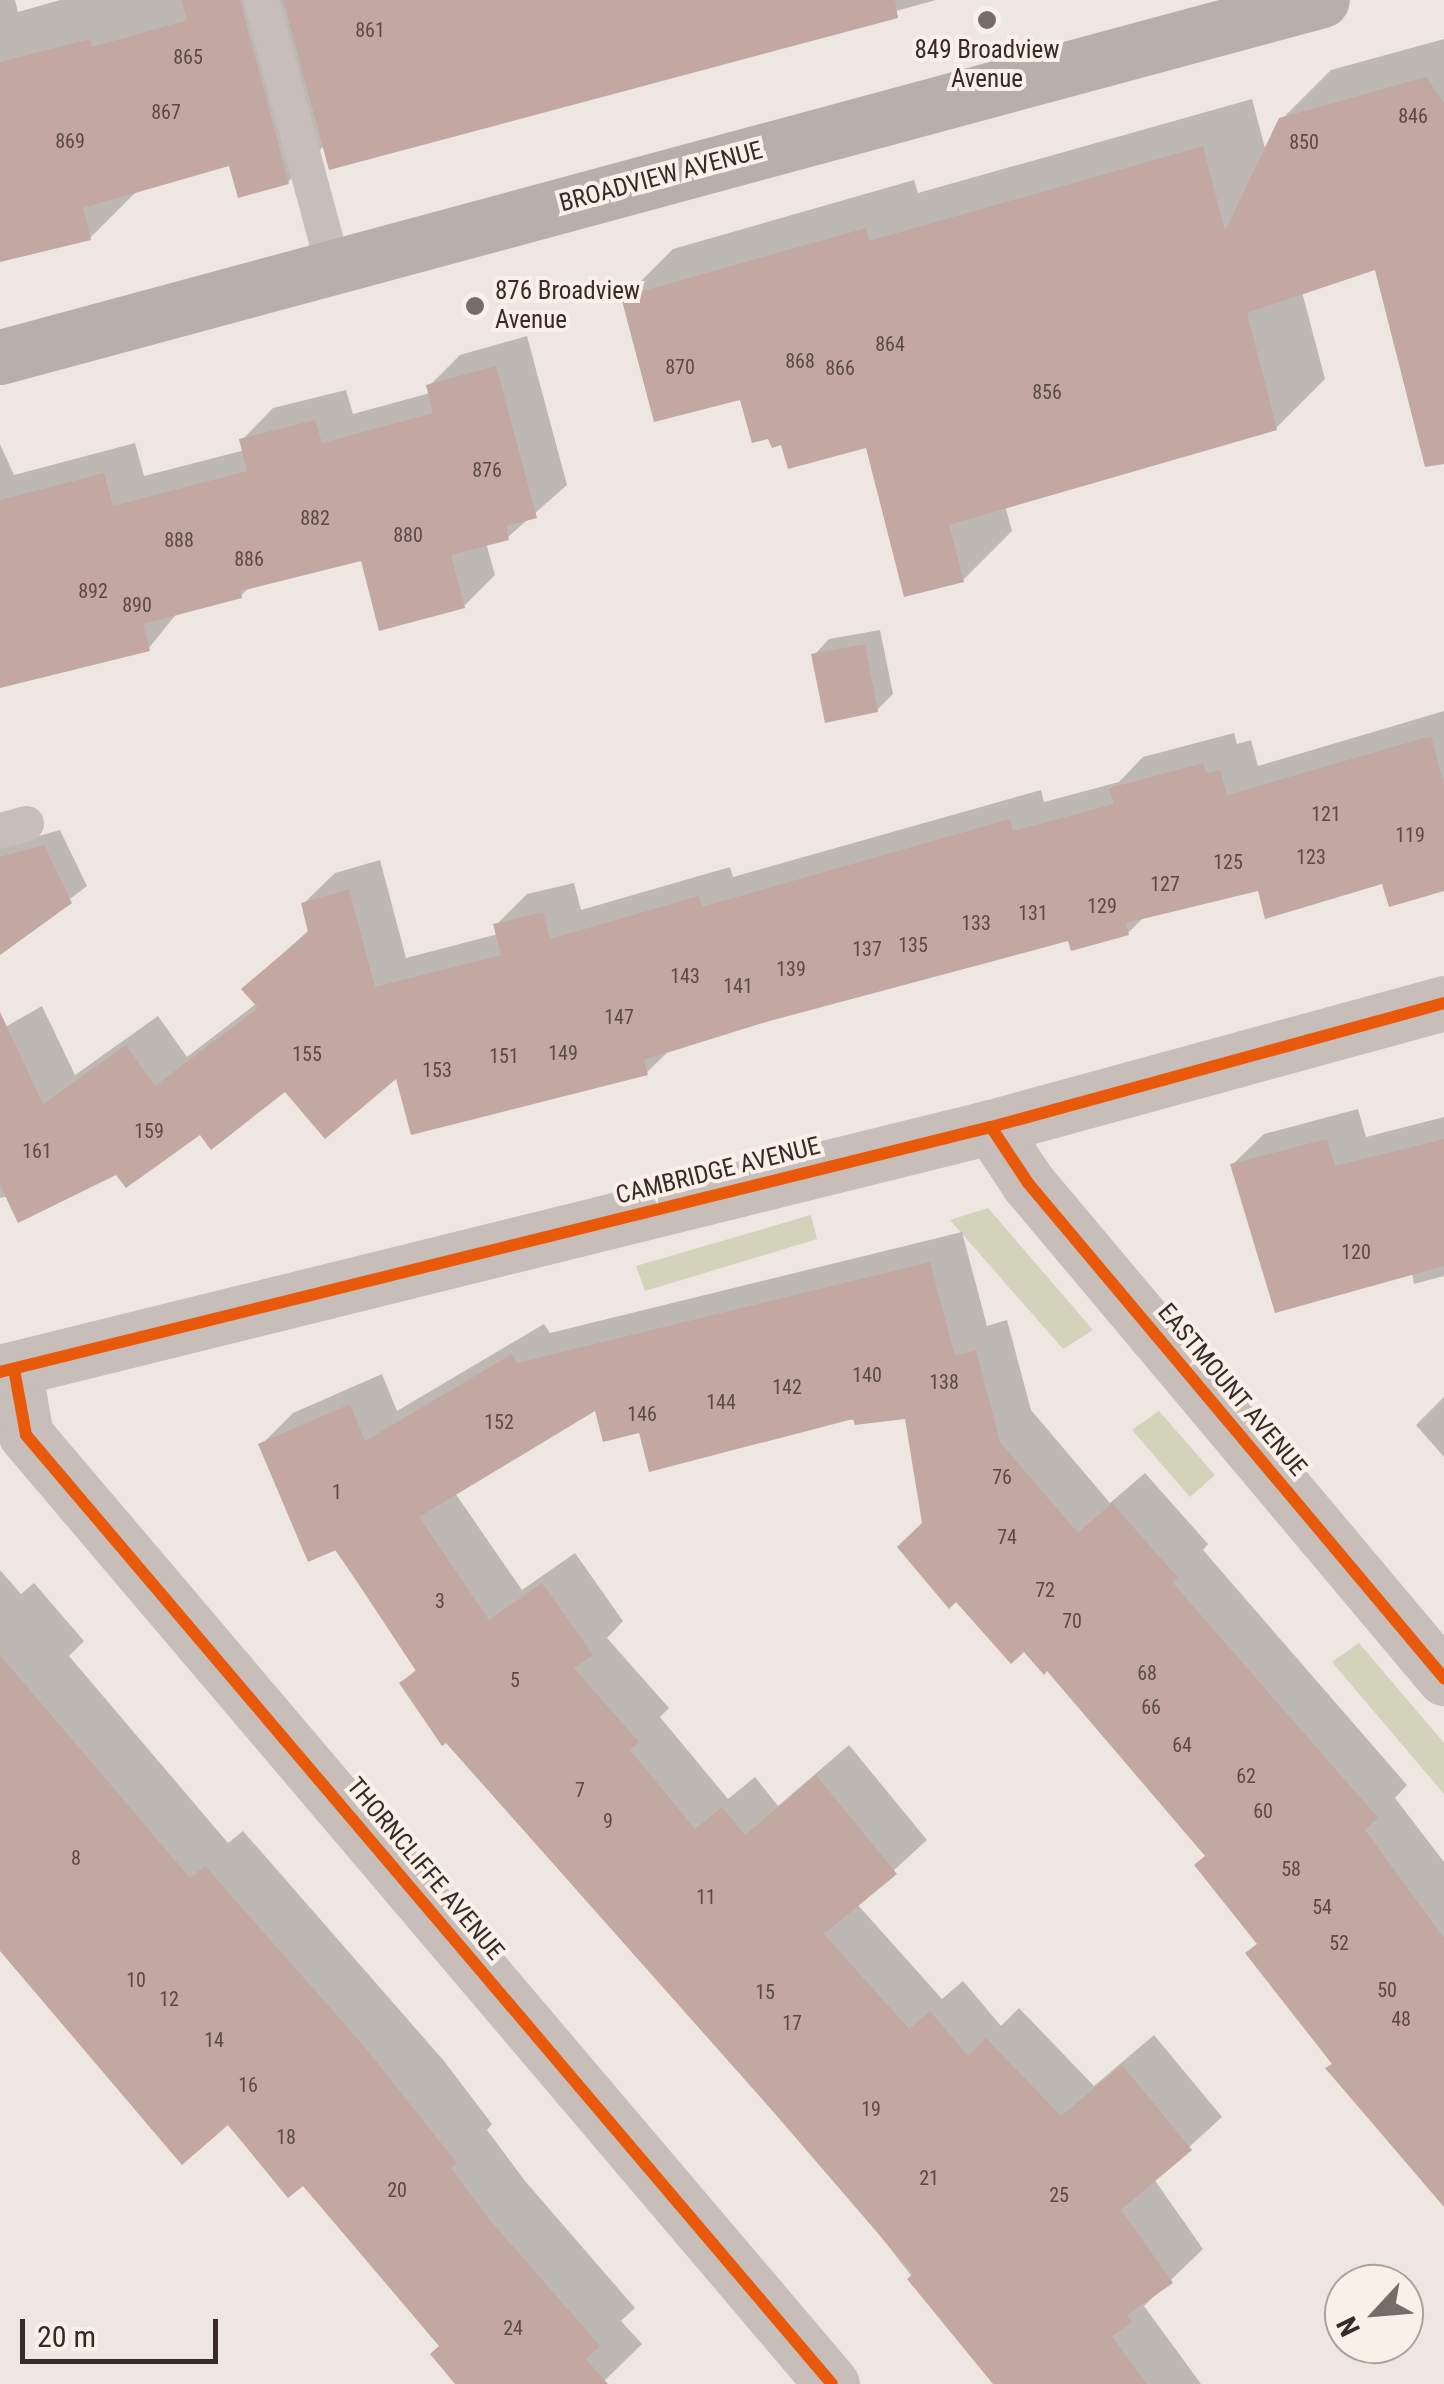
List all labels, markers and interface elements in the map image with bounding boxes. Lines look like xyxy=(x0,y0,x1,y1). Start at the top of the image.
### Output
marker: 849 Broadview Avenue xyxy=(976,9,998,31)
house number: 861 xyxy=(355,18,385,42)
place label: 849 Broadview Avenue xyxy=(914,36,1060,95)
house number: 865 xyxy=(173,45,203,69)
house number: 867 xyxy=(151,100,181,124)
house number: 846 xyxy=(1398,104,1428,128)
house number: 869 xyxy=(55,129,85,153)
house number: 850 xyxy=(1289,130,1319,154)
street label: BROADVIEW AVENUE xyxy=(556,135,766,219)
place label: 876 Broadview Avenue xyxy=(495,277,640,336)
marker: 876 Broadview Avenue xyxy=(464,295,486,317)
house number: 864 xyxy=(875,332,905,356)
house number: 868 xyxy=(785,349,815,373)
house number: 870 xyxy=(665,355,695,379)
house number: 866 xyxy=(825,356,855,380)
house number: 856 xyxy=(1032,380,1062,404)
house number: 876 xyxy=(472,458,502,482)
house number: 882 xyxy=(300,506,330,530)
house number: 880 xyxy=(393,523,423,547)
house number: 888 xyxy=(164,528,194,552)
house number: 886 xyxy=(234,547,264,571)
house number: 892 xyxy=(78,579,108,603)
house number: 890 xyxy=(122,593,152,617)
house number: 121 xyxy=(1311,802,1341,826)
house number: 119 xyxy=(1395,823,1425,847)
house number: 123 xyxy=(1296,845,1326,869)
house number: 125 xyxy=(1213,850,1243,874)
house number: 127 xyxy=(1150,872,1180,896)
house number: 129 xyxy=(1087,894,1117,918)
house number: 131 xyxy=(1018,901,1048,925)
house number: 133 xyxy=(961,911,991,935)
house number: 135 xyxy=(898,933,928,957)
house number: 137 xyxy=(852,937,882,961)
house number: 139 xyxy=(776,957,806,981)
house number: 143 xyxy=(670,964,700,988)
house number: 141 xyxy=(723,974,753,998)
house number: 147 xyxy=(604,1005,634,1029)
house number: 149 xyxy=(548,1041,578,1065)
house number: 155 xyxy=(292,1042,322,1066)
house number: 151 xyxy=(489,1044,519,1068)
house number: 153 xyxy=(422,1058,452,1082)
house number: 159 xyxy=(134,1119,164,1143)
street label: CAMBRIDGE AVENUE xyxy=(613,1131,823,1211)
house number: 161 xyxy=(22,1139,52,1163)
house number: 120 xyxy=(1341,1240,1371,1264)
street label: EASTMOUNT AVENUE xyxy=(1151,1297,1313,1483)
house number: 140 xyxy=(852,1363,882,1387)
house number: 138 xyxy=(929,1370,959,1394)
house number: 142 xyxy=(772,1375,802,1399)
house number: 144 xyxy=(706,1390,736,1414)
house number: 146 xyxy=(627,1402,657,1426)
house number: 152 xyxy=(484,1410,514,1434)
house number: 76 xyxy=(992,1465,1012,1489)
house number: 1 xyxy=(332,1480,342,1504)
house number: 74 xyxy=(997,1525,1017,1549)
house number: 72 xyxy=(1035,1578,1055,1602)
house number: 3 xyxy=(435,1589,445,1613)
house number: 70 xyxy=(1062,1609,1082,1633)
house number: 68 xyxy=(1137,1661,1157,1685)
house number: 5 xyxy=(510,1668,520,1692)
house number: 66 xyxy=(1141,1695,1161,1719)
house number: 64 xyxy=(1172,1733,1192,1757)
house number: 62 xyxy=(1236,1764,1256,1788)
street label: THORNCLIFFE AVENUE xyxy=(340,1772,510,1966)
house number: 7 xyxy=(575,1778,585,1802)
house number: 60 xyxy=(1253,1799,1273,1823)
house number: 9 xyxy=(603,1809,613,1833)
house number: 8 xyxy=(71,1846,81,1870)
house number: 58 xyxy=(1281,1857,1301,1881)
house number: 11 xyxy=(696,1885,716,1909)
house number: 54 xyxy=(1312,1895,1332,1919)
house number: 52 xyxy=(1329,1931,1349,1955)
house number: 10 xyxy=(126,1968,146,1992)
house number: 50 xyxy=(1377,1978,1397,2002)
house number: 15 xyxy=(755,1980,775,2004)
house number: 12 xyxy=(159,1987,179,2011)
house number: 48 xyxy=(1391,2007,1411,2031)
house number: 17 xyxy=(782,2011,802,2035)
house number: 14 xyxy=(204,2028,224,2052)
house number: 16 xyxy=(238,2073,258,2097)
house number: 19 xyxy=(861,2097,881,2121)
house number: 18 xyxy=(276,2125,296,2149)
house number: 21 xyxy=(919,2166,939,2190)
house number: 20 xyxy=(387,2178,407,2202)
house number: 25 xyxy=(1049,2183,1069,2207)
north arrow xyxy=(1324,2264,1424,2364)
scale bar xyxy=(25,2299,222,2361)
text: N xyxy=(1330,2312,1367,2341)
house number: 24 xyxy=(503,2316,523,2340)
text: 20 m xyxy=(37,2319,96,2354)

